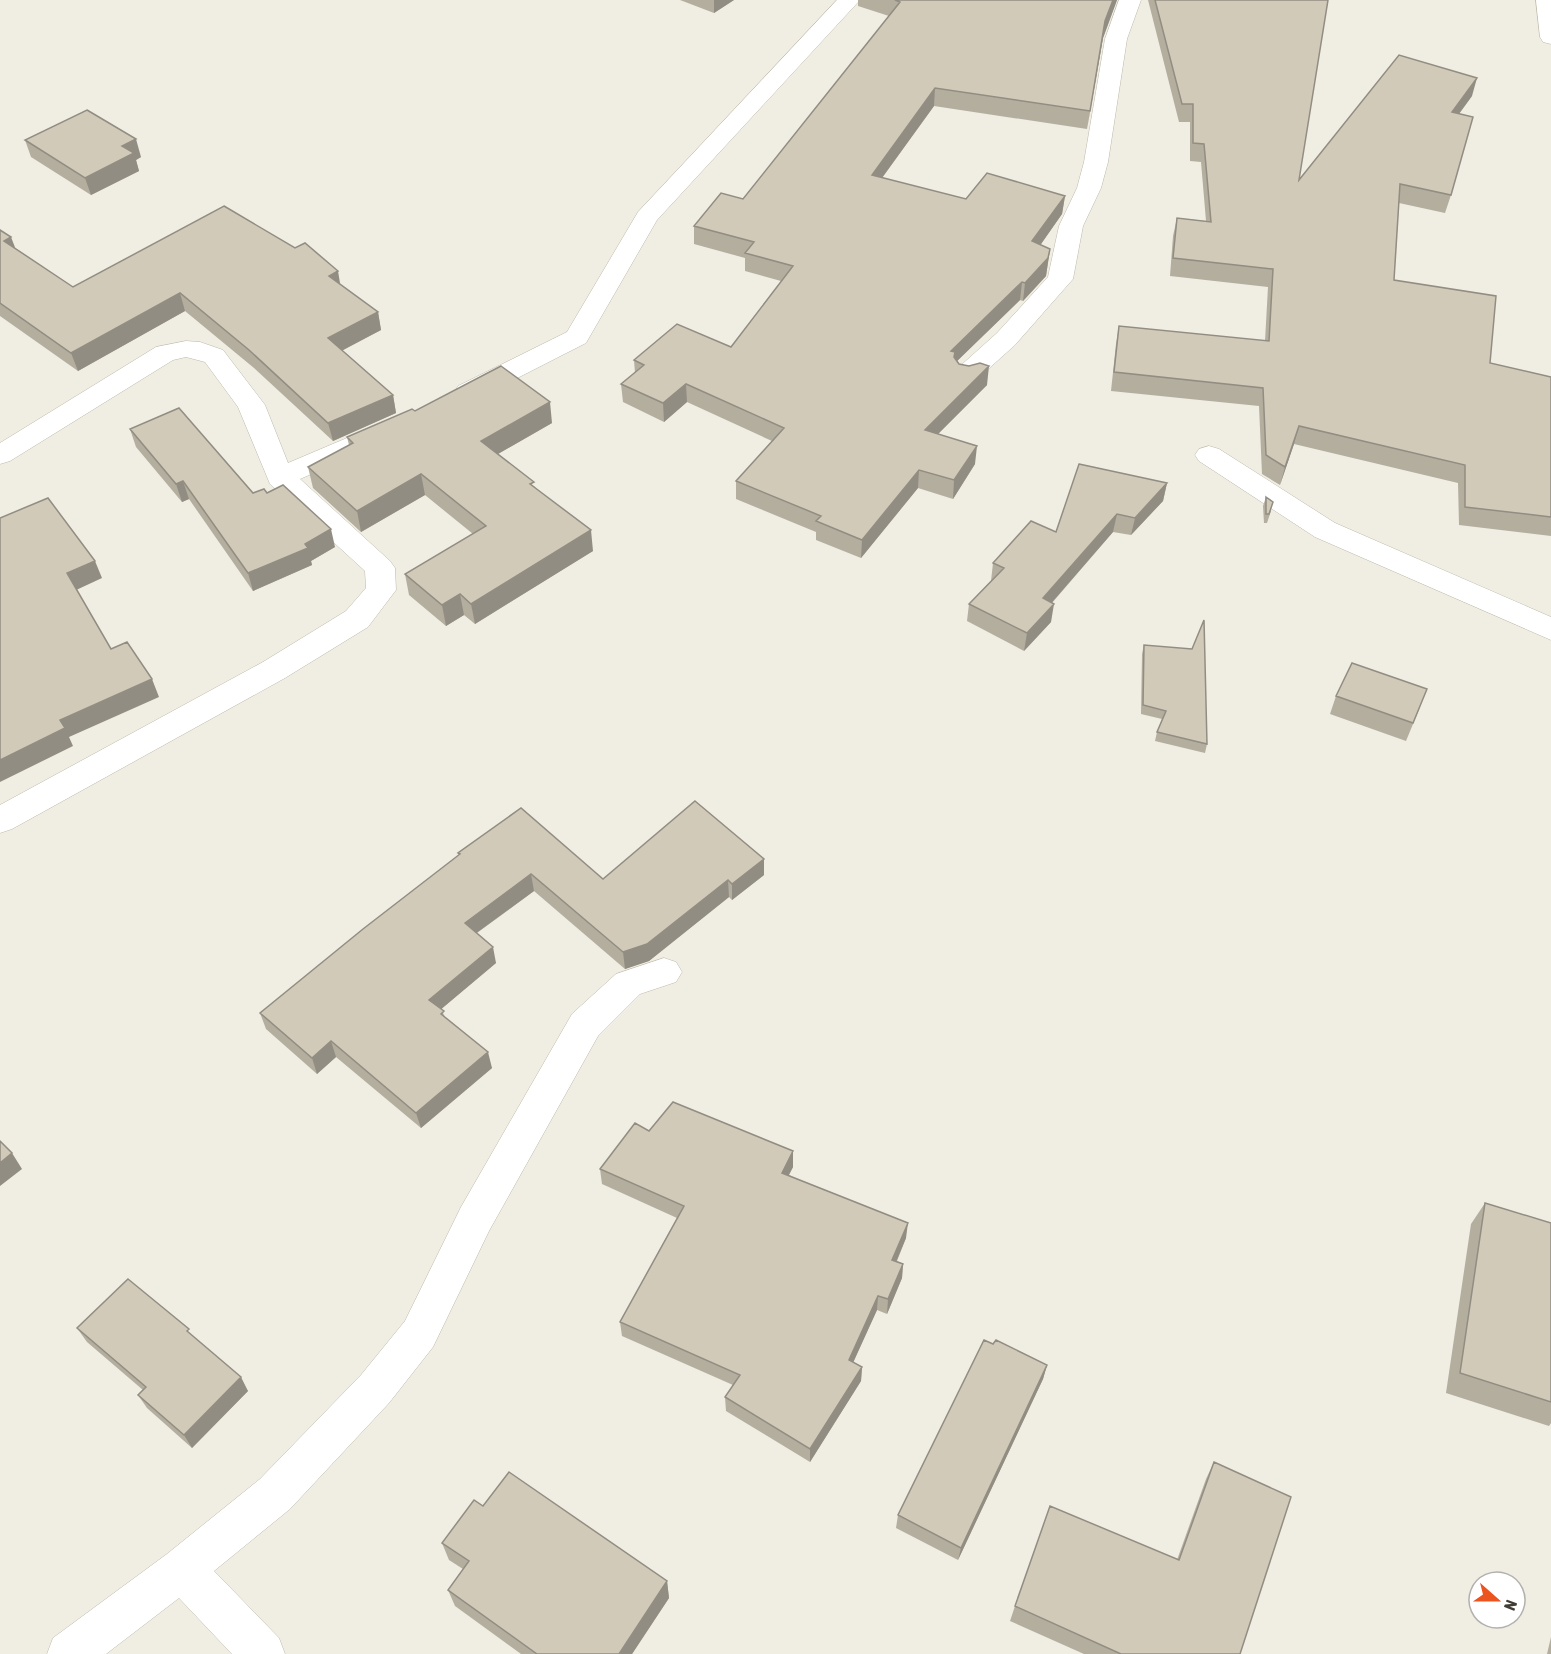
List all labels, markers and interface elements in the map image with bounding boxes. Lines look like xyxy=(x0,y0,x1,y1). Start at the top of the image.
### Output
north arrow xyxy=(1467,1570,1527,1630)
text: N xyxy=(1501,1598,1521,1613)

